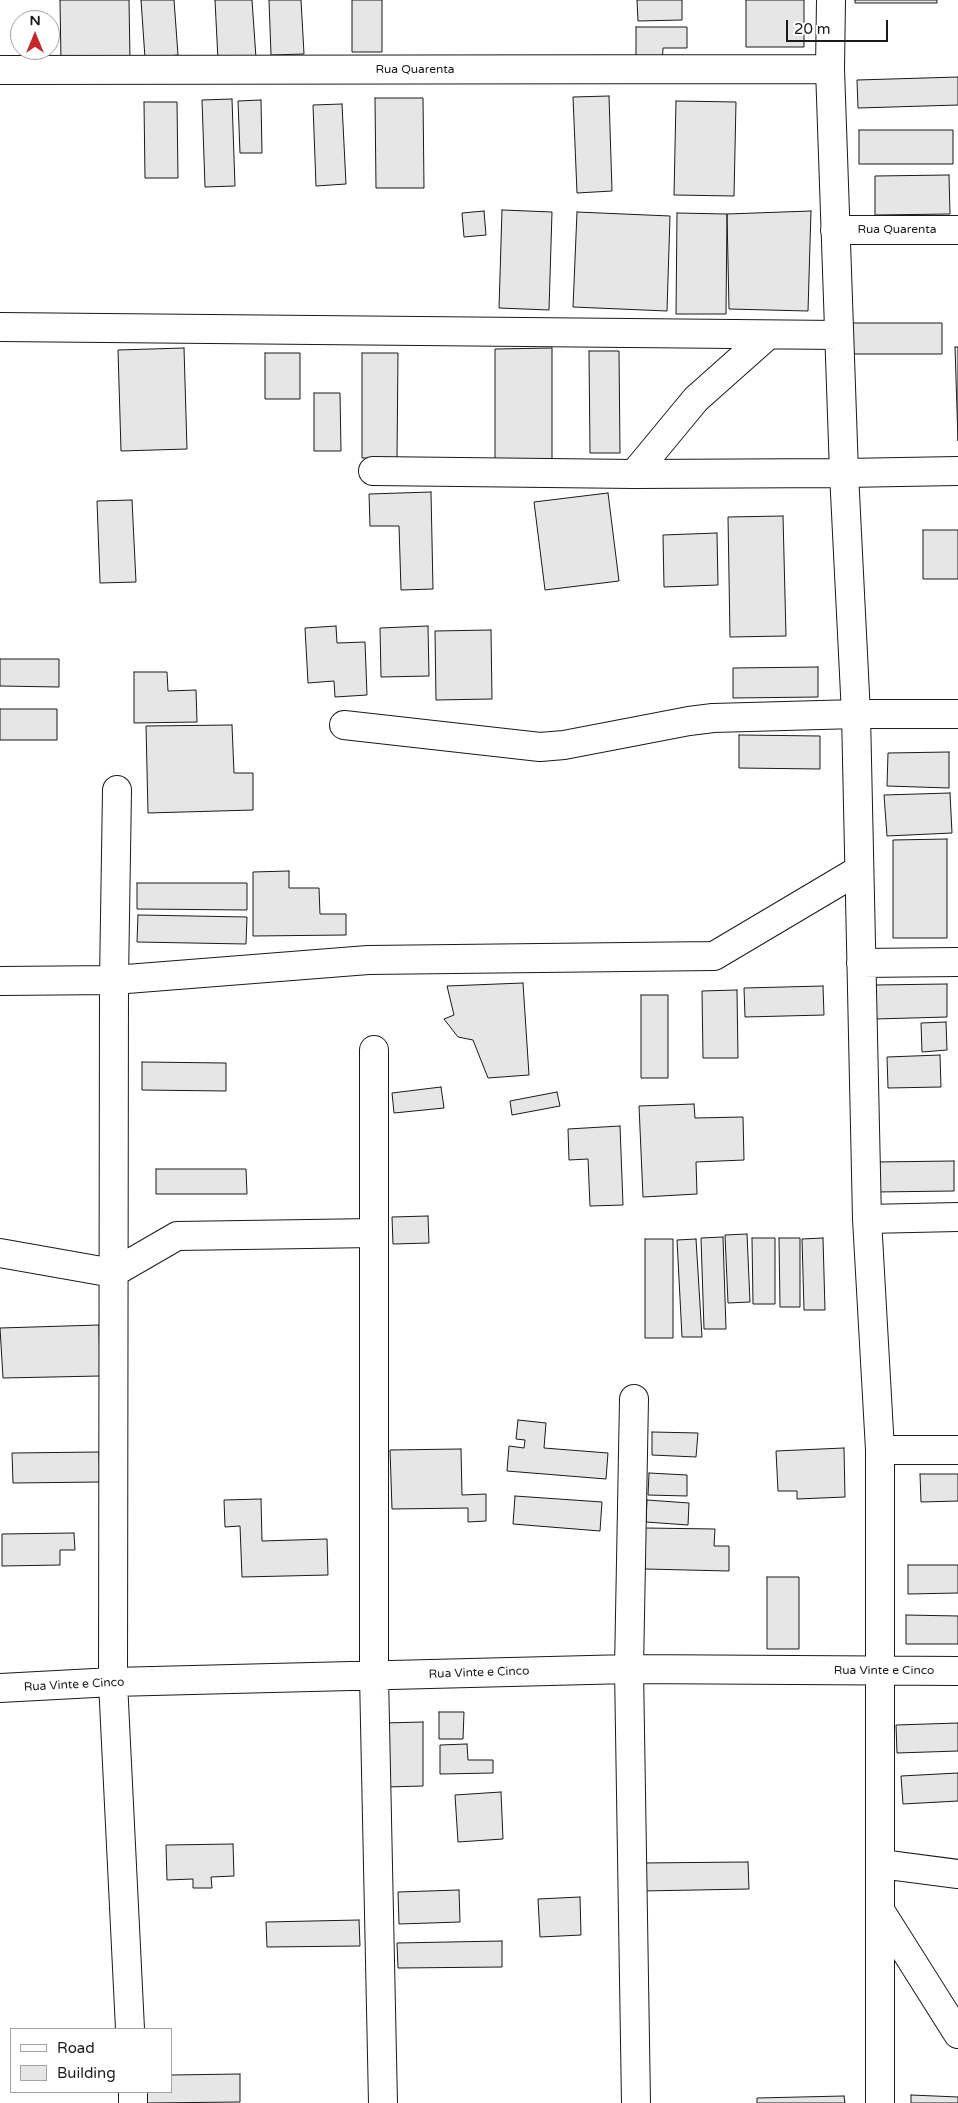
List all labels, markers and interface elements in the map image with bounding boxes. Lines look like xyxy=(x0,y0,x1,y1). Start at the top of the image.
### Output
north arrow xyxy=(10,10,60,60)
scale bar xyxy=(788,10,890,42)
text: N xyxy=(29,12,41,29)
text: 20 m xyxy=(794,20,831,38)
street label: Rua Quarenta xyxy=(375,63,455,77)
street label: Rua Quarenta xyxy=(857,223,937,237)
street label: Rua Vinte e Cinco xyxy=(428,1664,530,1682)
street label: Rua Vinte e Cinco xyxy=(834,1664,934,1678)
street label: Rua Vinte e Cinco xyxy=(23,1675,125,1695)
legend xyxy=(10,2028,172,2093)
text: Road xyxy=(57,2039,95,2057)
text: Building xyxy=(57,2064,116,2082)

